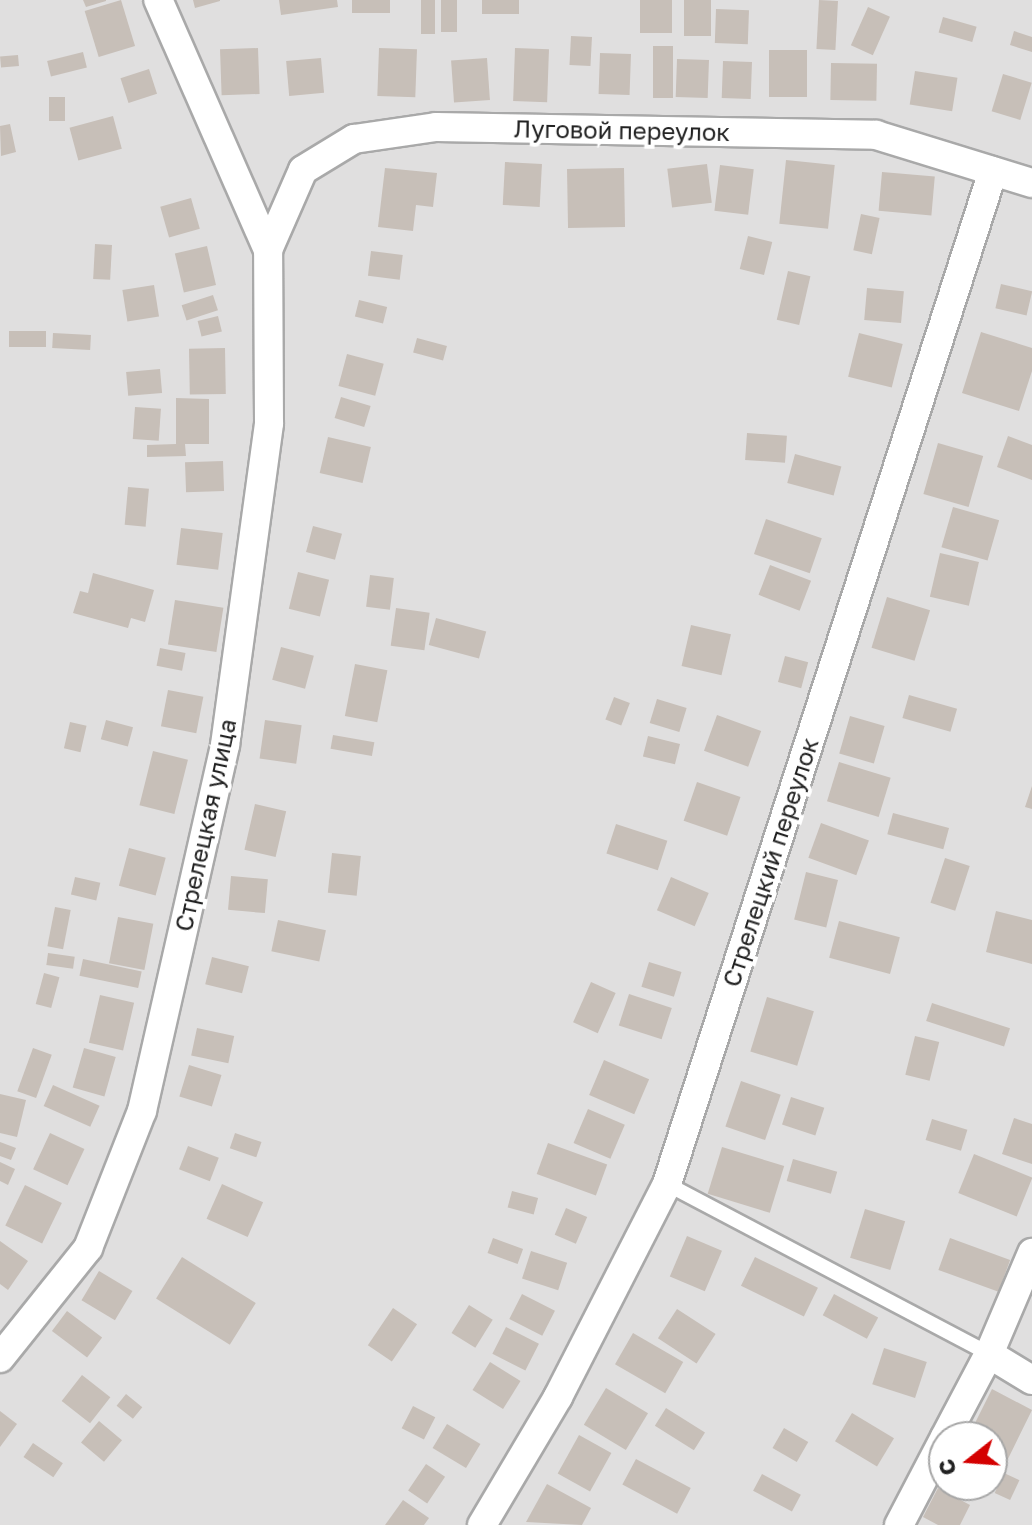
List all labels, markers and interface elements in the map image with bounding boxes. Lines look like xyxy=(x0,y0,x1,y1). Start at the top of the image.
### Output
street label: Луговой переулок xyxy=(514,114,730,146)
street label: Стрелецкая улица xyxy=(168,716,242,934)
street label: Стрелецкий переулок xyxy=(716,734,824,990)
north arrow xyxy=(928,1421,1008,1501)
text: С xyxy=(931,1456,962,1479)

